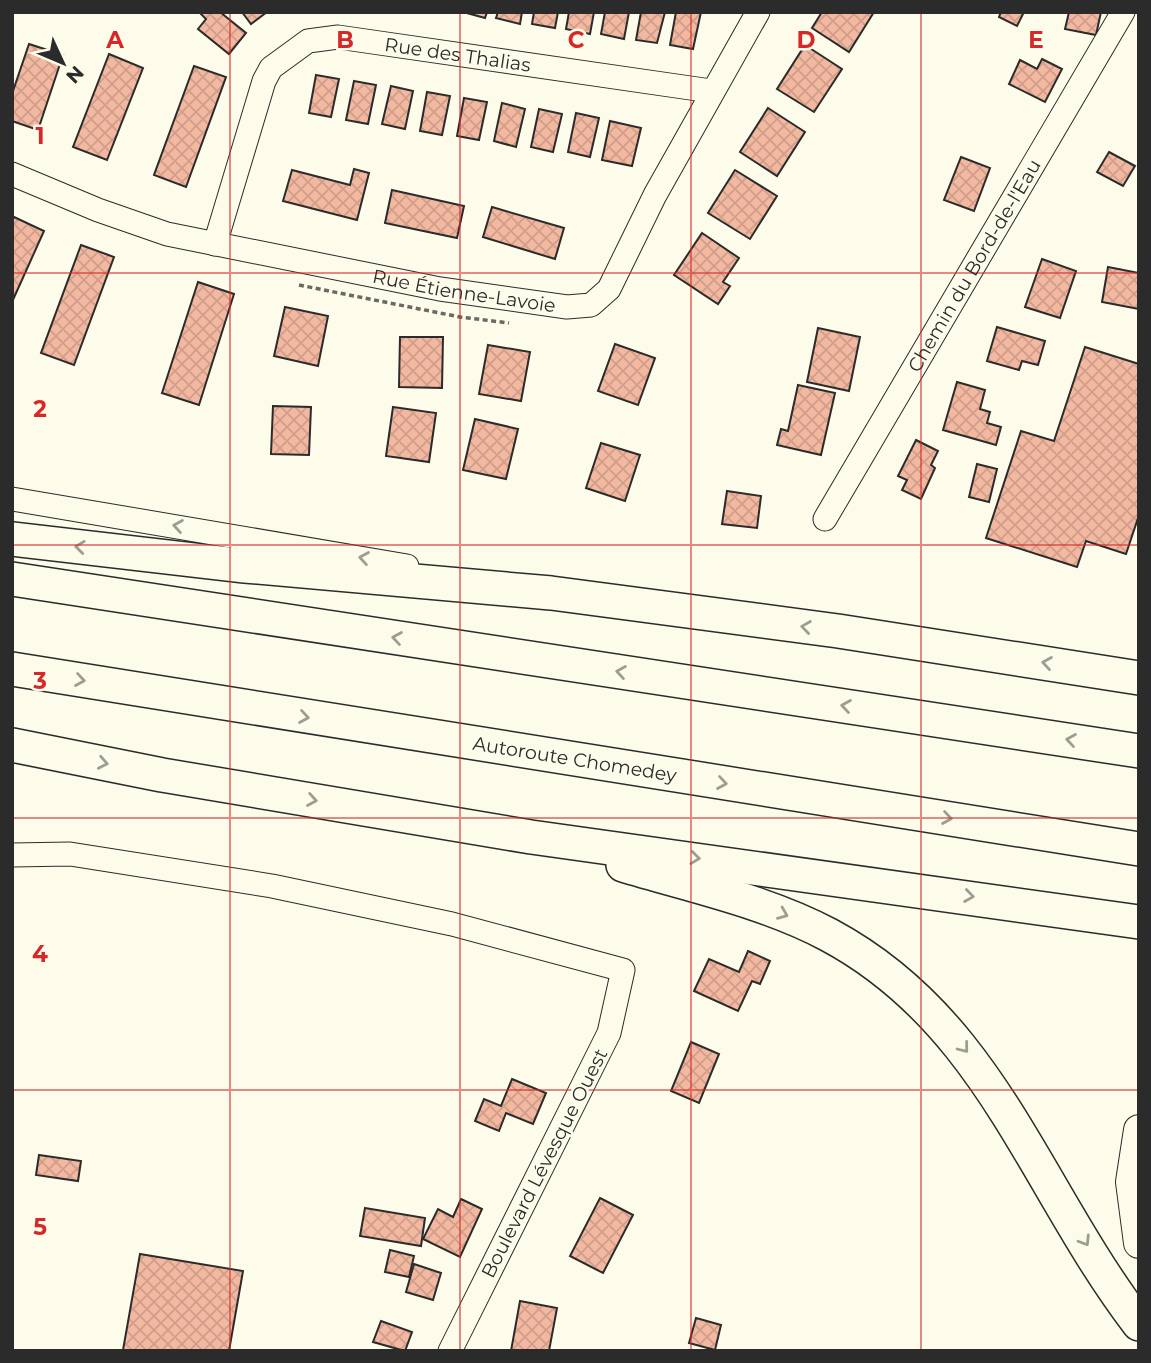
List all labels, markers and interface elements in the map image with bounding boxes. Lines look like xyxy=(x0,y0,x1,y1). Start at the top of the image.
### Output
text: A xyxy=(105,26,124,54)
text: B xyxy=(336,26,354,54)
text: C xyxy=(568,26,585,54)
text: D xyxy=(797,26,816,54)
text: E xyxy=(1028,26,1044,54)
north arrow xyxy=(28,28,98,98)
street label: Rue des Thalias xyxy=(383,33,532,77)
text: N xyxy=(61,61,88,88)
text: 1 xyxy=(35,122,45,150)
street label: Chemin du Bord-de-l'Eau xyxy=(903,155,1046,376)
street label: Rue Étienne-Lavoie xyxy=(371,265,557,317)
text: 2 xyxy=(33,395,47,423)
one-way arrow xyxy=(172,519,184,534)
one-way arrow xyxy=(74,539,86,554)
one-way arrow xyxy=(358,552,370,567)
one-way arrow xyxy=(800,619,812,634)
one-way arrow xyxy=(391,631,402,646)
one-way arrow xyxy=(1041,656,1053,671)
one-way arrow xyxy=(616,665,627,680)
text: 3 xyxy=(32,667,47,695)
one-way arrow xyxy=(74,672,86,687)
one-way arrow xyxy=(840,699,852,714)
one-way arrow xyxy=(298,709,310,724)
street label: Autoroute Chomedey xyxy=(471,732,679,787)
one-way arrow xyxy=(1065,733,1077,748)
one-way arrow xyxy=(97,755,109,770)
one-way arrow xyxy=(716,775,728,790)
one-way arrow xyxy=(306,792,318,807)
one-way arrow xyxy=(941,810,953,825)
one-way arrow xyxy=(690,851,701,866)
one-way arrow xyxy=(963,888,975,903)
one-way arrow xyxy=(777,906,789,920)
text: 4 xyxy=(32,940,48,968)
one-way arrow xyxy=(955,1040,968,1053)
street label: Boulevard Lévesque Ouest xyxy=(477,1045,613,1282)
text: 5 xyxy=(33,1213,47,1241)
one-way arrow xyxy=(1077,1233,1090,1246)

